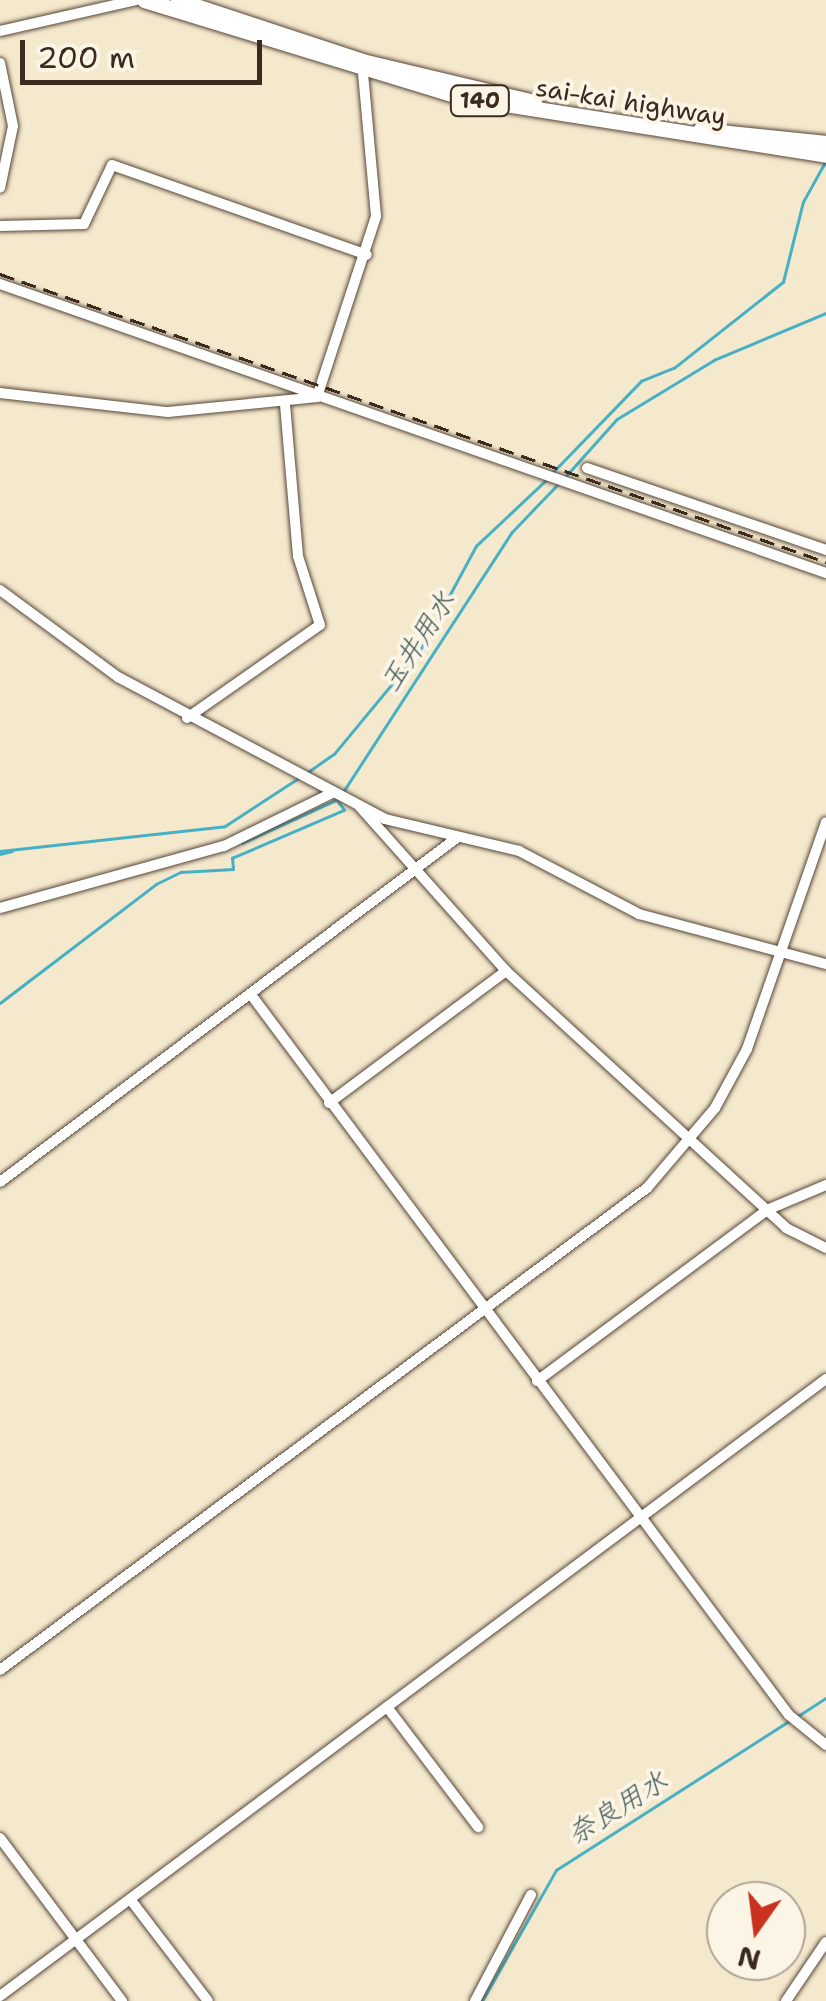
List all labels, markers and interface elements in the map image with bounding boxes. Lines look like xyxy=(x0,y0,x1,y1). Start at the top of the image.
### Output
scale bar xyxy=(25,20,268,82)
text: 200 m xyxy=(37,37,135,78)
street label: sai-kai highway xyxy=(534,72,728,132)
road number: 140 xyxy=(448,84,512,118)
water label: 玉井用水 xyxy=(372,585,462,697)
water label: 奈良用水 xyxy=(561,1763,673,1851)
north arrow xyxy=(706,1881,806,1981)
text: N xyxy=(734,1937,765,1979)

